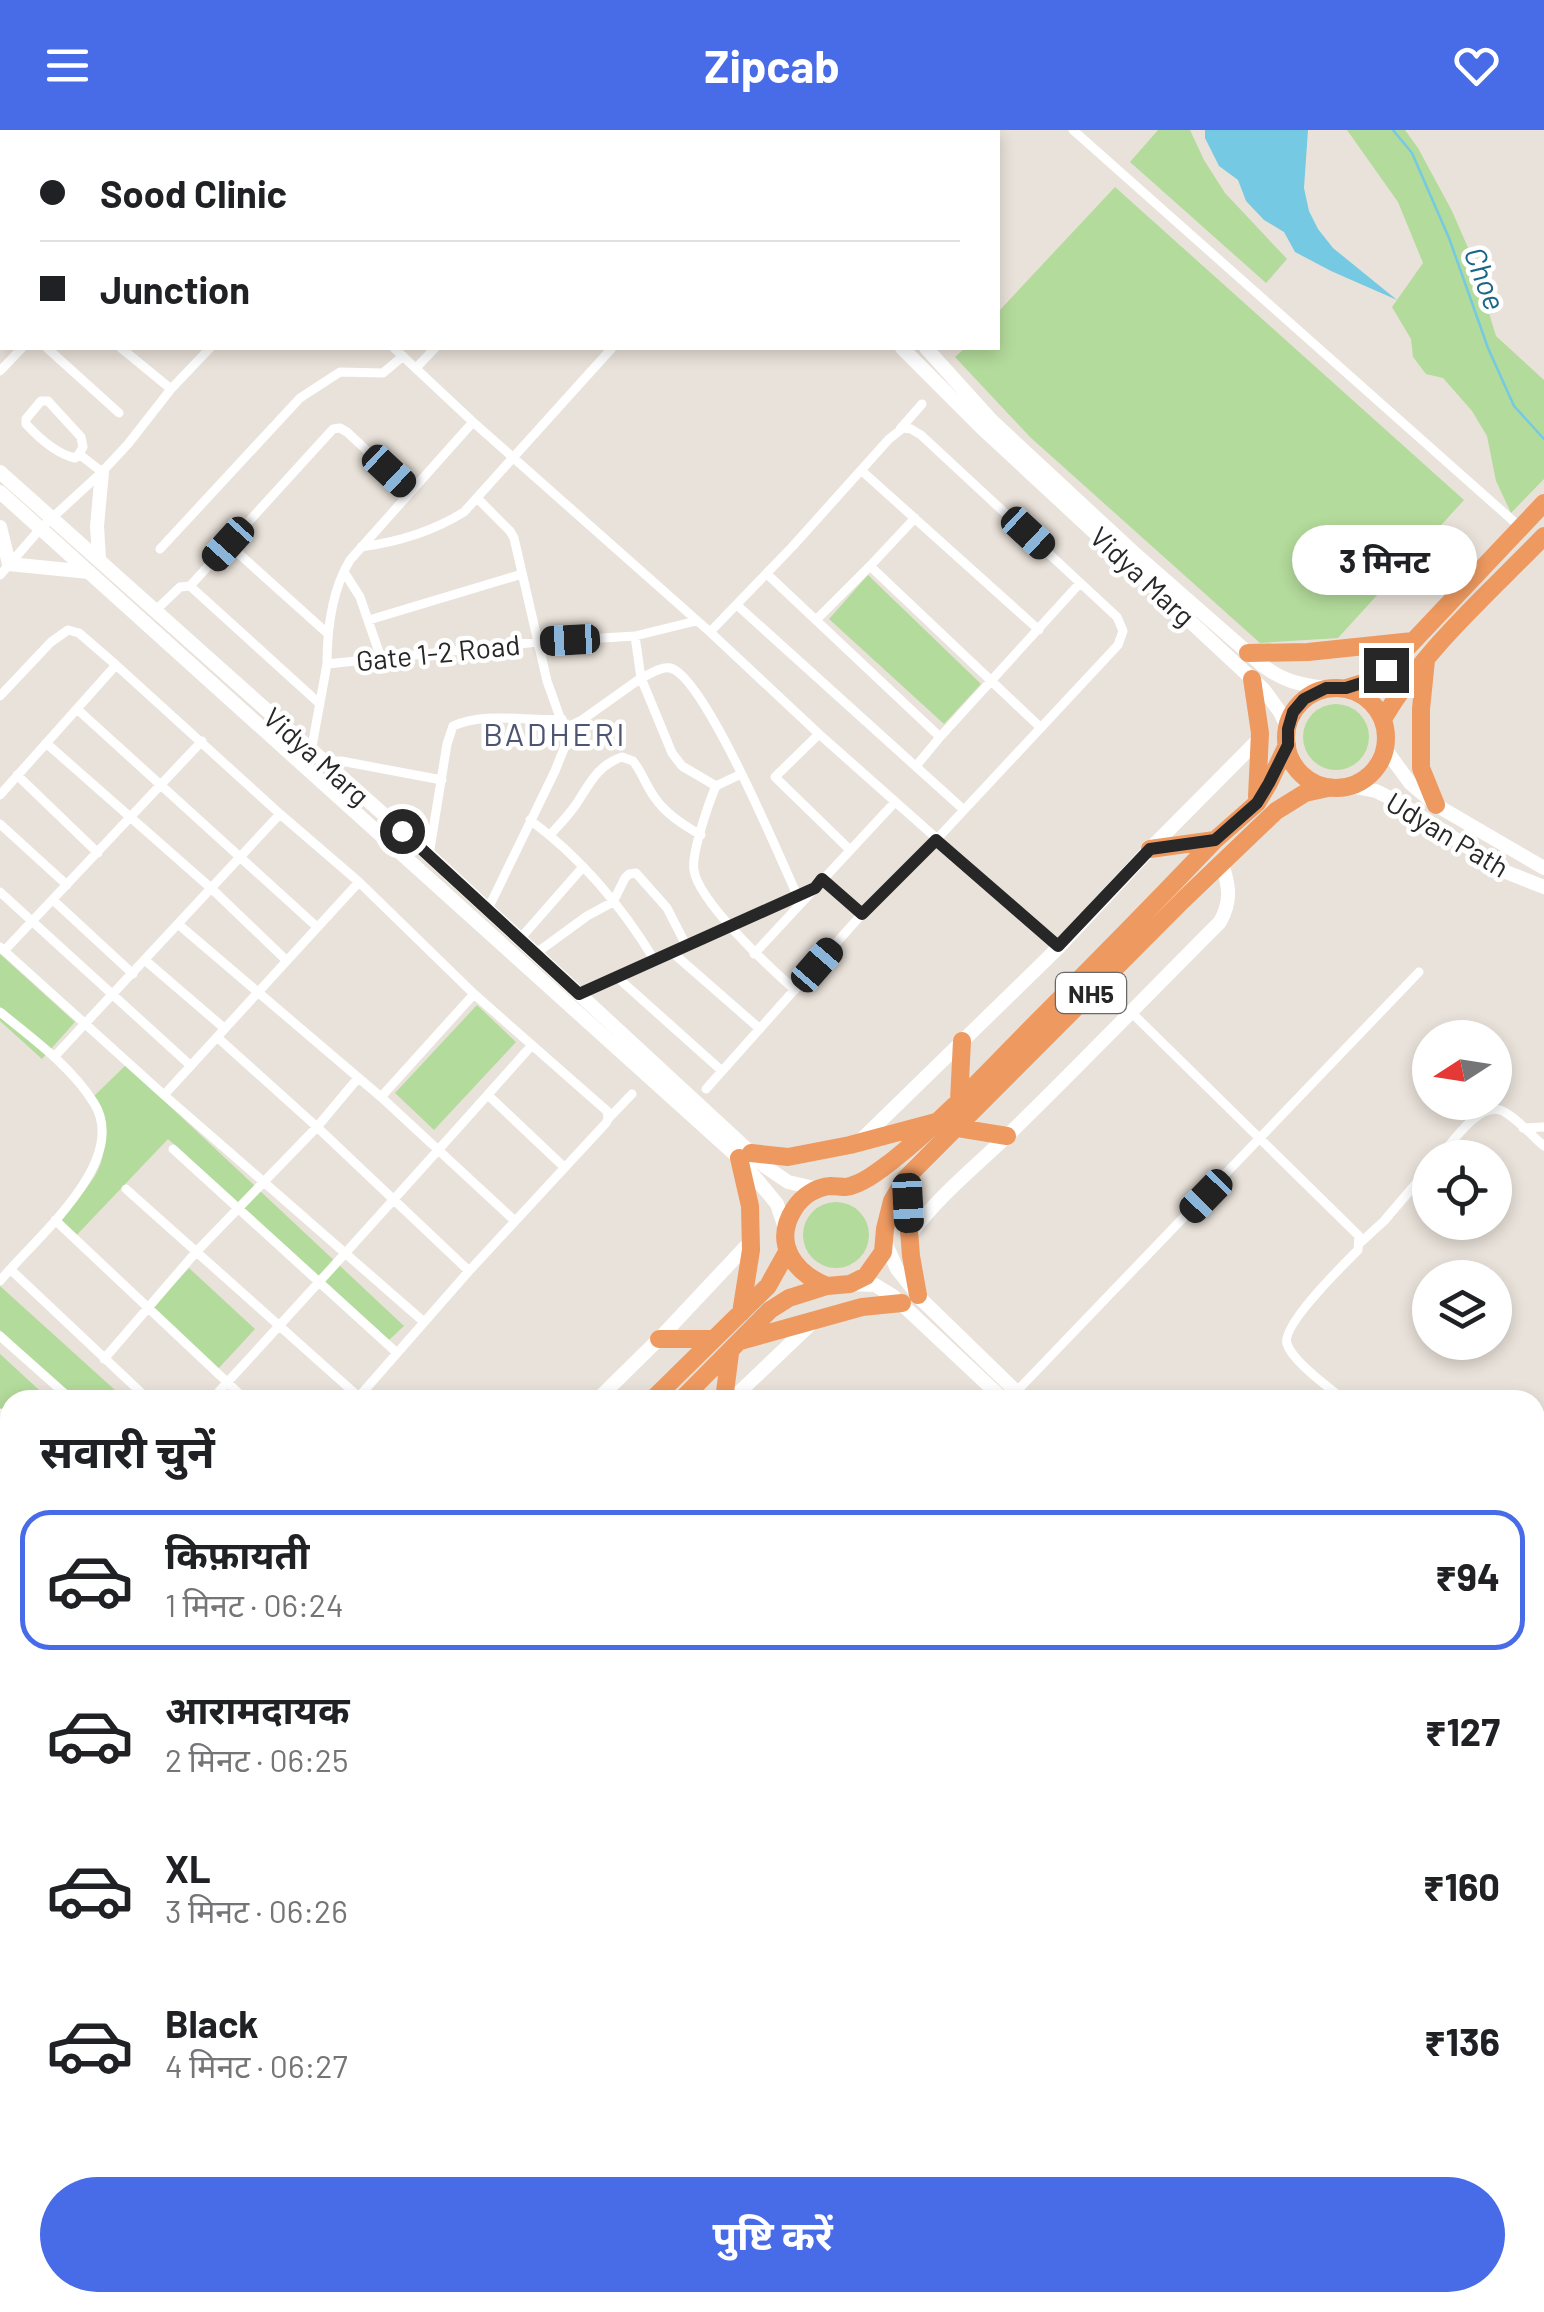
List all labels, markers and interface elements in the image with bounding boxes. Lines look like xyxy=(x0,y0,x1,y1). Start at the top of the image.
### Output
icon: menu xyxy=(40,38,95,93)
text: Zipcab xyxy=(704,38,840,92)
icon: heart xyxy=(1449,38,1504,93)
text: Sood Clinic xyxy=(100,170,287,216)
water label: Choe xyxy=(1458,241,1514,315)
text: Junction xyxy=(100,266,250,312)
car xyxy=(357,440,421,502)
car xyxy=(996,502,1060,564)
car xyxy=(197,512,259,576)
street label: Vidya Marg xyxy=(1084,519,1202,633)
callout: 3 मिनट xyxy=(1294,525,1478,595)
text: 3 मिनट xyxy=(1339,541,1430,579)
car xyxy=(539,623,601,657)
street label: Gate 1-2 Road xyxy=(354,626,522,678)
route end xyxy=(1364,648,1409,693)
street label: Vidya Marg xyxy=(257,700,377,812)
district label: BADHERI xyxy=(483,714,627,752)
street label: Udyan Path xyxy=(1381,784,1515,884)
route start xyxy=(380,809,425,854)
car xyxy=(786,933,848,997)
road number: NH5 xyxy=(1056,973,1126,1013)
north arrow xyxy=(1412,1020,1512,1120)
map controls xyxy=(1412,1020,1512,1360)
button: locate xyxy=(1412,1140,1512,1240)
car xyxy=(1174,1164,1238,1228)
car xyxy=(891,1172,925,1234)
button: layers xyxy=(1412,1260,1512,1360)
text: सवारी चुनें xyxy=(40,1423,215,1477)
text: किफ़ायती xyxy=(165,1531,309,1577)
icon: car xyxy=(45,1535,135,1625)
text: ₹94 xyxy=(1435,1553,1500,1599)
text: 1 मिनट · 06:24 xyxy=(165,1585,344,1623)
text: आरामदायक xyxy=(165,1686,349,1732)
icon: car xyxy=(45,1690,135,1780)
text: ₹127 xyxy=(1425,1708,1500,1754)
text: 2 मिनट · 06:25 xyxy=(165,1740,348,1778)
icon: car xyxy=(45,1845,135,1935)
text: XL xyxy=(165,1845,211,1891)
text: ₹160 xyxy=(1423,1863,1500,1909)
text: 3 मिनट · 06:26 xyxy=(165,1891,348,1929)
icon: car xyxy=(45,2000,135,2090)
text: Black xyxy=(165,2000,259,2046)
text: ₹136 xyxy=(1424,2018,1500,2064)
text: 4 मिनट · 06:27 xyxy=(165,2046,348,2084)
button: पुष्टि करें xyxy=(40,2177,1505,2292)

